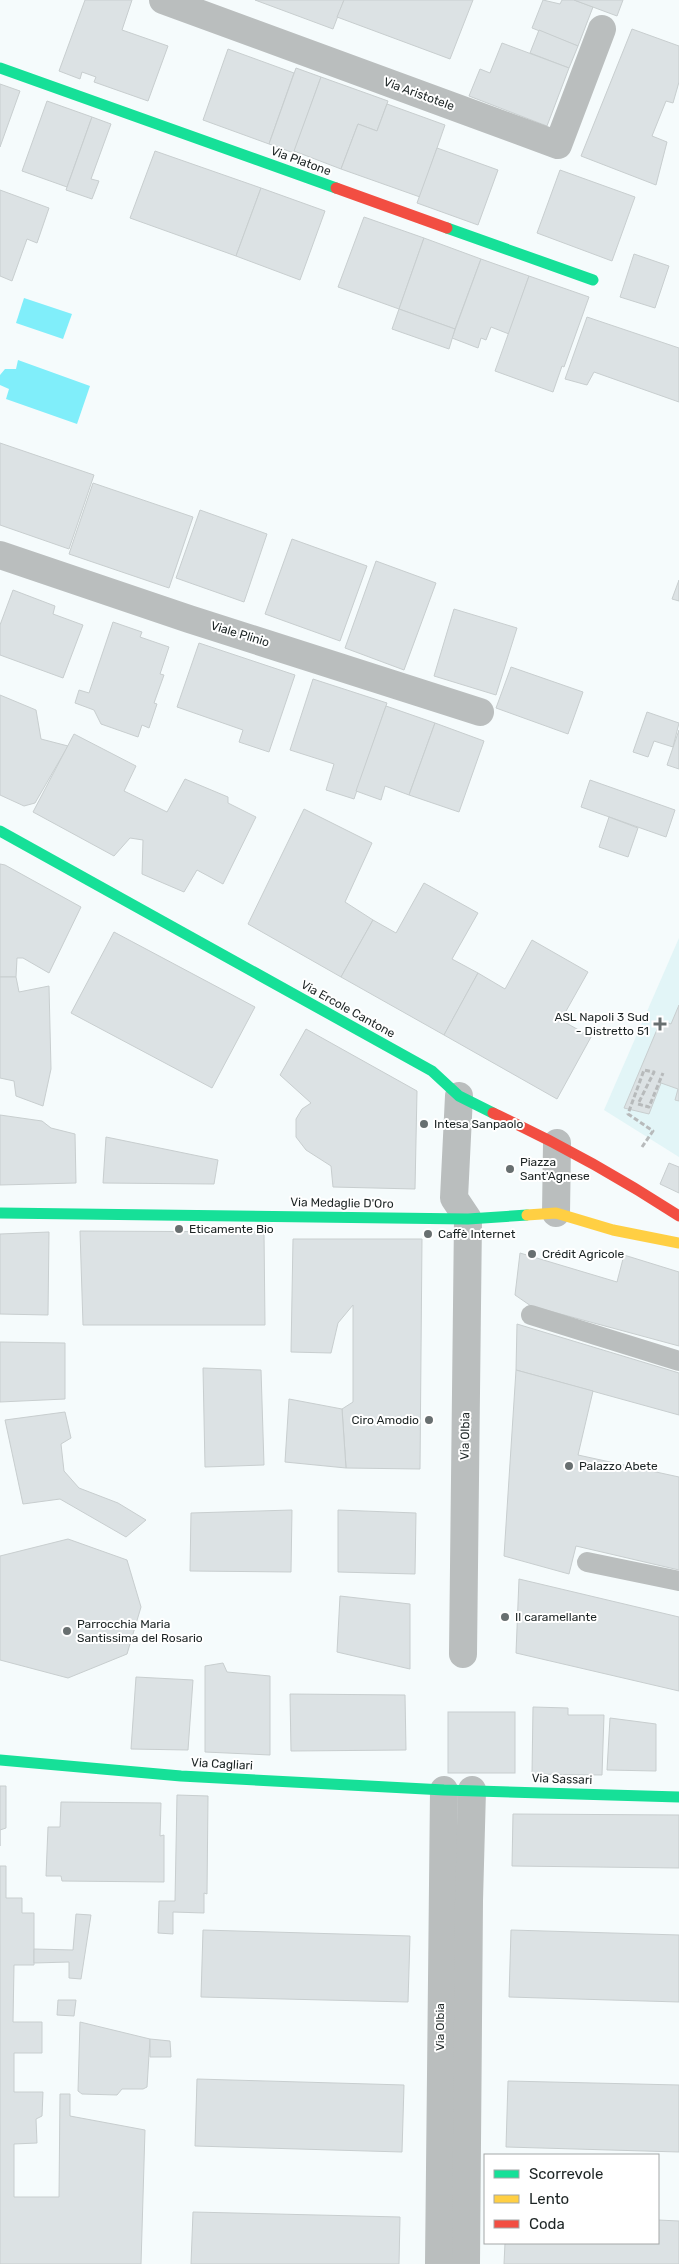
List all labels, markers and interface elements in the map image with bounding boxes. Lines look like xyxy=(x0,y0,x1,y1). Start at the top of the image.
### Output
street label: Via Aristotele xyxy=(382,75,456,113)
street label: Via Platone xyxy=(269,144,333,178)
street label: Viale Plinio xyxy=(209,618,271,650)
street label: Via Ercole Cantone xyxy=(298,977,398,1041)
place label: ASL Napoli 3 Sud - Distretto 51 xyxy=(554,1010,649,1038)
marker: ASL Napoli 3 Sud - Distretto 51 xyxy=(653,1017,667,1031)
place label: Intesa Sanpaolo xyxy=(434,1117,523,1131)
marker: Intesa Sanpaolo xyxy=(418,1118,430,1130)
place label: Piazza Sant'Agnese xyxy=(520,1155,590,1183)
marker: Piazza Sant'Agnese xyxy=(504,1163,516,1175)
street label: Via Medaglie D'Oro xyxy=(290,1195,394,1211)
place label: Eticamente Bio xyxy=(189,1222,274,1236)
marker: Eticamente Bio xyxy=(173,1223,185,1235)
place label: Caffè Internet xyxy=(438,1227,516,1241)
marker: Caffè Internet xyxy=(422,1228,434,1240)
place label: Crédit Agricole xyxy=(542,1247,625,1261)
marker: Crédit Agricole xyxy=(526,1248,538,1260)
street label: Via Olbia xyxy=(458,1412,472,1460)
place label: Ciro Amodio xyxy=(352,1413,419,1427)
marker: Ciro Amodio xyxy=(423,1414,435,1426)
place label: Palazzo Abete xyxy=(579,1459,658,1473)
marker: Palazzo Abete xyxy=(563,1460,575,1472)
place label: Il caramellante xyxy=(515,1610,597,1624)
marker: Il caramellante xyxy=(499,1611,511,1623)
place label: Parrocchia Maria Santissima del Rosario xyxy=(77,1617,203,1645)
marker: Parrocchia Maria Santissima del Rosario xyxy=(61,1625,73,1637)
street label: Via Cagliari xyxy=(191,1755,253,1773)
street label: Via Sassari xyxy=(531,1771,593,1787)
street label: Via Olbia xyxy=(433,2003,447,2051)
legend xyxy=(484,2154,659,2244)
text: Scorrevole xyxy=(529,2165,603,2183)
text: Lento xyxy=(529,2190,569,2208)
text: Coda xyxy=(529,2215,565,2233)

